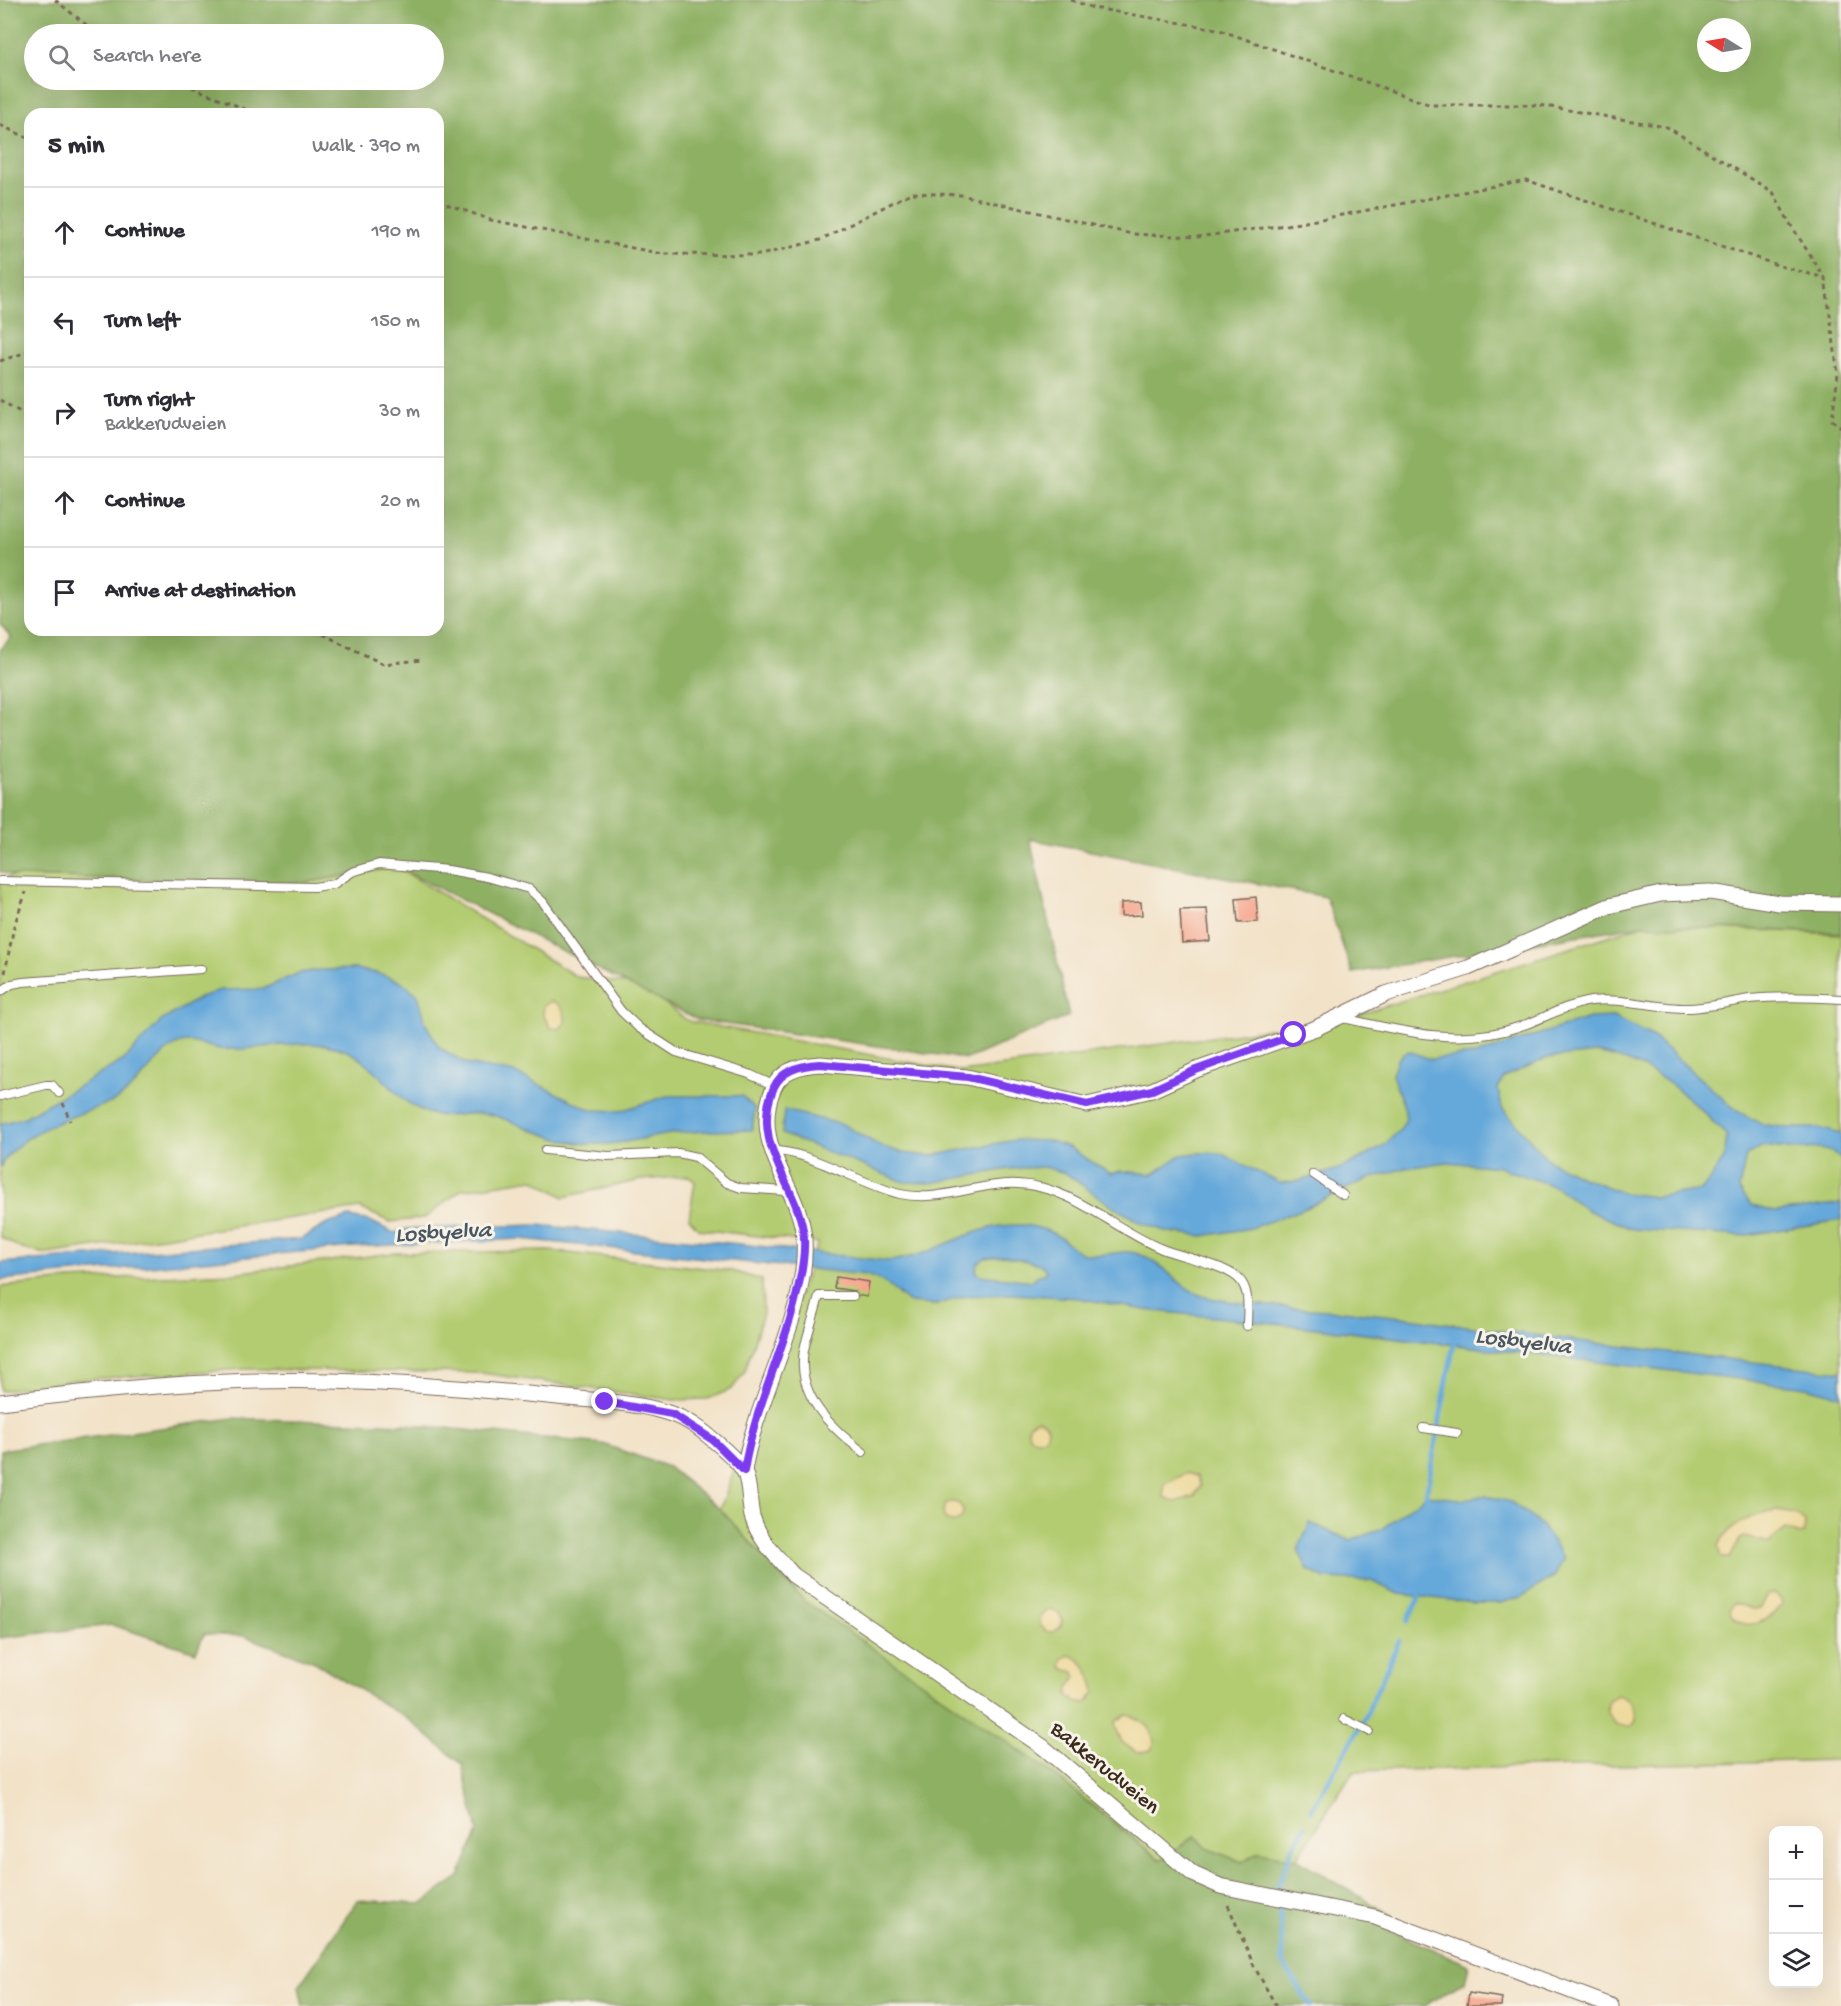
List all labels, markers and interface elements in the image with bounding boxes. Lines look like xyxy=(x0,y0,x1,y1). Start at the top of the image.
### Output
north arrow xyxy=(1697,18,1751,72)
search box xyxy=(24,24,444,90)
icon: search xyxy=(45,41,78,74)
text: Search here xyxy=(93,44,201,70)
text: 5 min xyxy=(48,132,104,163)
text: Walk · 390 m xyxy=(312,136,420,159)
icon: ahead xyxy=(48,216,81,249)
text: Continue xyxy=(105,219,185,245)
text: 190 m xyxy=(372,221,420,244)
icon: left xyxy=(48,306,81,339)
text: Turn left xyxy=(105,309,179,335)
text: 150 m xyxy=(371,311,420,334)
text: Turn right xyxy=(105,388,193,414)
icon: right xyxy=(48,396,81,429)
text: 30 m xyxy=(379,401,420,424)
text: Bakkerudveien xyxy=(105,414,226,437)
icon: ahead xyxy=(48,486,81,519)
text: Continue xyxy=(105,489,185,515)
text: 20 m xyxy=(380,491,420,514)
icon: arrive xyxy=(48,576,81,609)
text: Arrive at destination xyxy=(105,579,295,605)
route start xyxy=(1280,1021,1306,1047)
water label: Losbyelva xyxy=(394,1217,493,1251)
water label: Losbyelva xyxy=(1474,1323,1574,1363)
route end xyxy=(591,1388,617,1414)
street label: Bakkerudveien xyxy=(1043,1716,1164,1821)
map controls xyxy=(1769,1826,1823,1988)
button: + xyxy=(1769,1826,1823,1880)
button: − xyxy=(1769,1880,1823,1934)
button: layers xyxy=(1769,1934,1823,1988)

